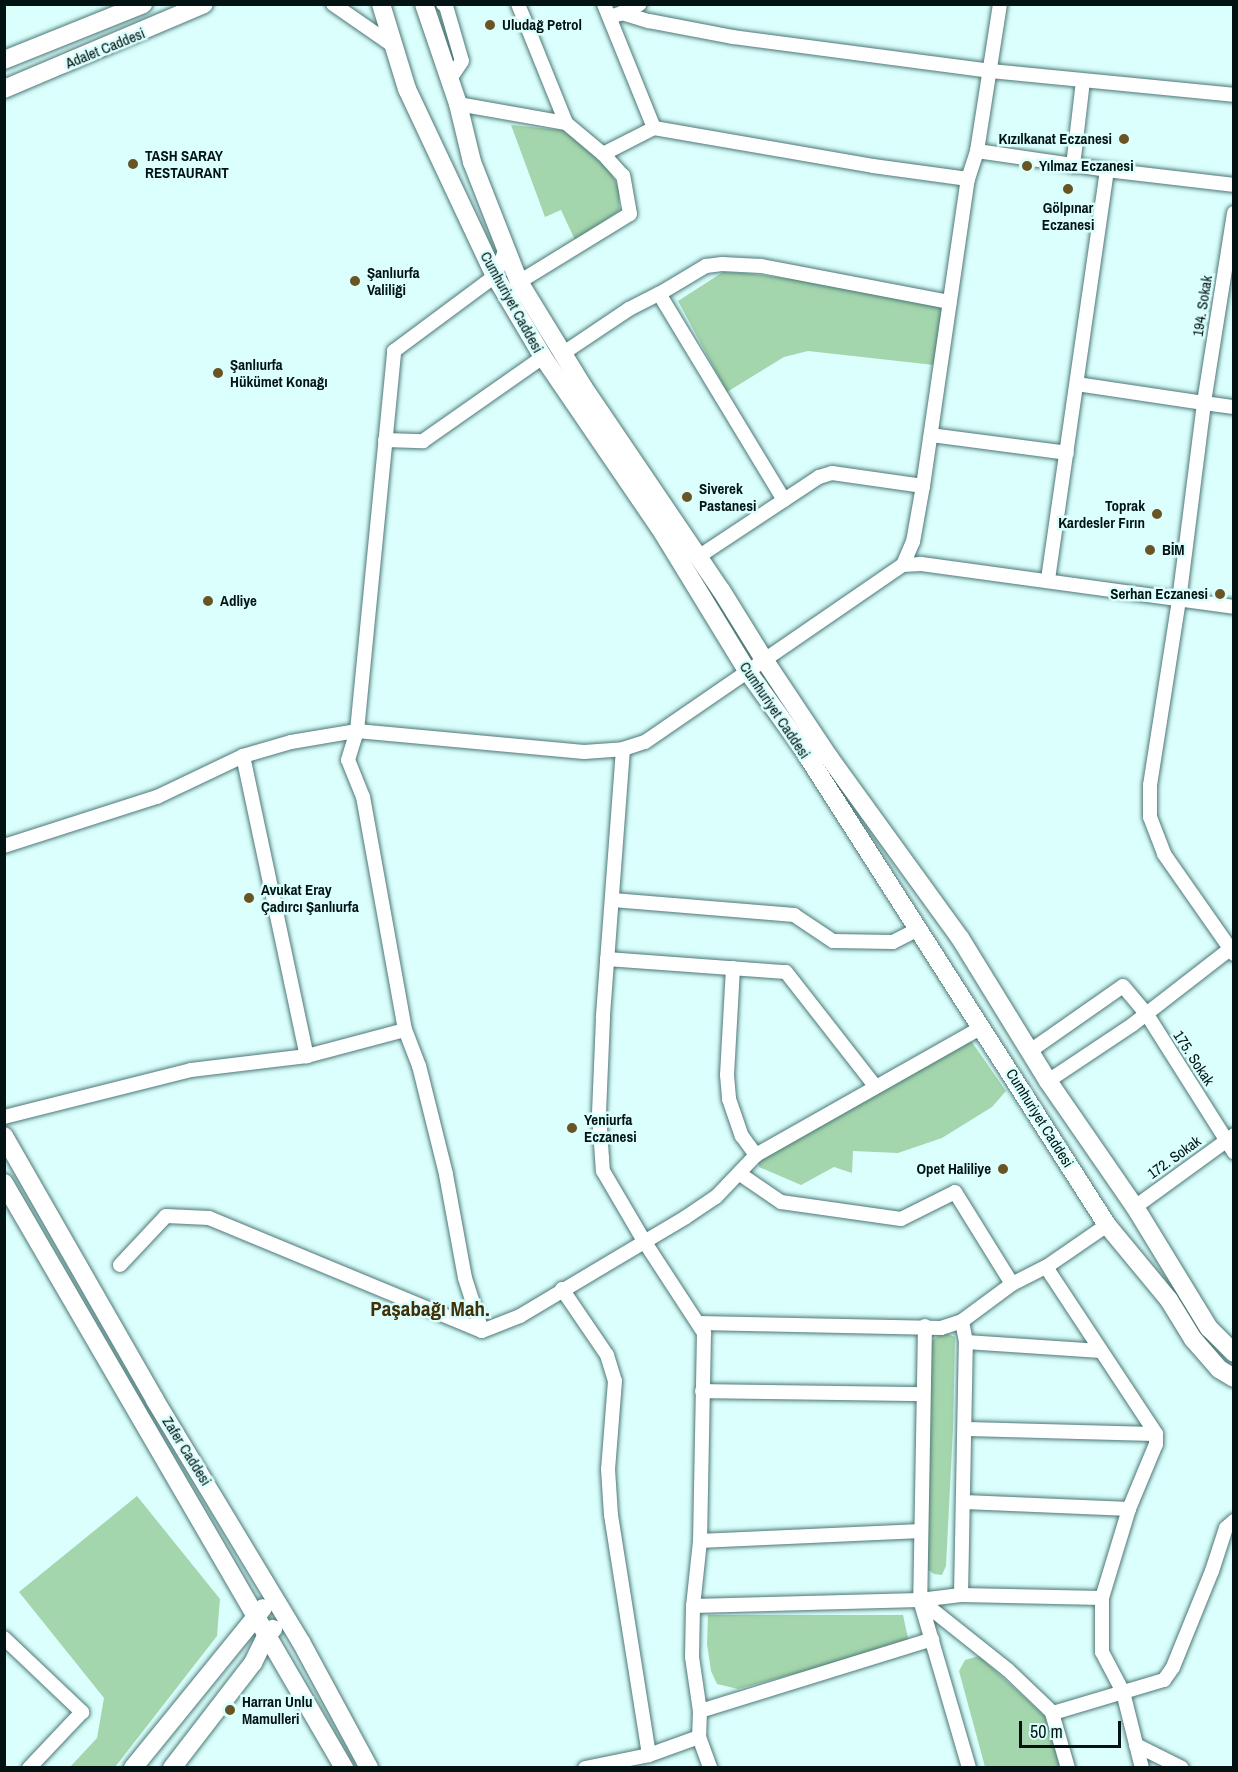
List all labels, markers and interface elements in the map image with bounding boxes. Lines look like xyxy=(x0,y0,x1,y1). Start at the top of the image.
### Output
place label: Uludağ Petrol xyxy=(502,16,582,34)
marker: Uludağ Petrol xyxy=(483,18,497,32)
street label: Adalet Caddesi xyxy=(63,24,147,72)
place label: Kızılkanat Eczanesi xyxy=(999,130,1112,148)
marker: Kızılkanat Eczanesi xyxy=(1117,132,1131,146)
place label: TASH SARAY RESTAURANT xyxy=(145,146,229,181)
marker: TASH SARAY RESTAURANT xyxy=(126,157,140,171)
place label: Yılmaz Eczanesi xyxy=(1039,157,1134,175)
marker: Yılmaz Eczanesi xyxy=(1020,159,1034,173)
marker: Gölpınar Eczanesi xyxy=(1061,182,1075,196)
place label: Gölpınar Eczanesi xyxy=(1042,198,1094,233)
street label: Cumhuriyet Caddesi xyxy=(477,248,547,356)
place label: Şanlıurfa Valiliği xyxy=(367,263,420,298)
marker: Şanlıurfa Valiliği xyxy=(348,274,362,288)
street label: 194. Sokak xyxy=(1188,274,1216,338)
place label: Şanlıurfa Hükümet Konağı xyxy=(230,355,328,390)
marker: Şanlıurfa Hükümet Konağı xyxy=(211,366,225,380)
place label: Siverek Pastanesi xyxy=(699,479,756,514)
marker: Siverek Pastanesi xyxy=(680,490,694,504)
place label: Toprak Kardesler Fırın xyxy=(1058,496,1145,531)
marker: Toprak Kardesler Fırın xyxy=(1150,507,1164,521)
place label: BİM xyxy=(1162,541,1185,559)
marker: BİM xyxy=(1143,543,1157,557)
place label: Serhan Eczanesi xyxy=(1110,585,1208,603)
marker: Serhan Eczanesi xyxy=(1213,587,1227,601)
place label: Adliye xyxy=(220,592,257,610)
marker: Adliye xyxy=(201,594,215,608)
street label: Cumhuriyet Caddesi xyxy=(736,658,814,762)
place label: Avukat Eray Çadırcı Şanlıurfa xyxy=(261,880,359,915)
marker: Avukat Eray Çadırcı Şanlıurfa xyxy=(242,891,256,905)
street label: 175. Sokak xyxy=(1170,1027,1218,1089)
street label: Cumhuriyet Caddesi xyxy=(1002,1065,1078,1171)
place label: Yeniurfa Eczanesi xyxy=(584,1110,637,1145)
marker: Yeniurfa Eczanesi xyxy=(565,1121,579,1135)
street label: 172. Sokak xyxy=(1144,1132,1204,1182)
place label: Opet Haliliye xyxy=(916,1160,991,1178)
marker: Opet Haliliye xyxy=(996,1162,1010,1176)
district label: Paşabağı Mah. xyxy=(370,1296,490,1322)
street label: Zafer Caddesi xyxy=(159,1413,215,1489)
place label: Harran Unlu Mamulleri xyxy=(242,1692,312,1727)
marker: Harran Unlu Mamulleri xyxy=(223,1703,237,1717)
scale bar xyxy=(1022,1709,1124,1747)
text: 50 m xyxy=(1030,1719,1063,1744)

